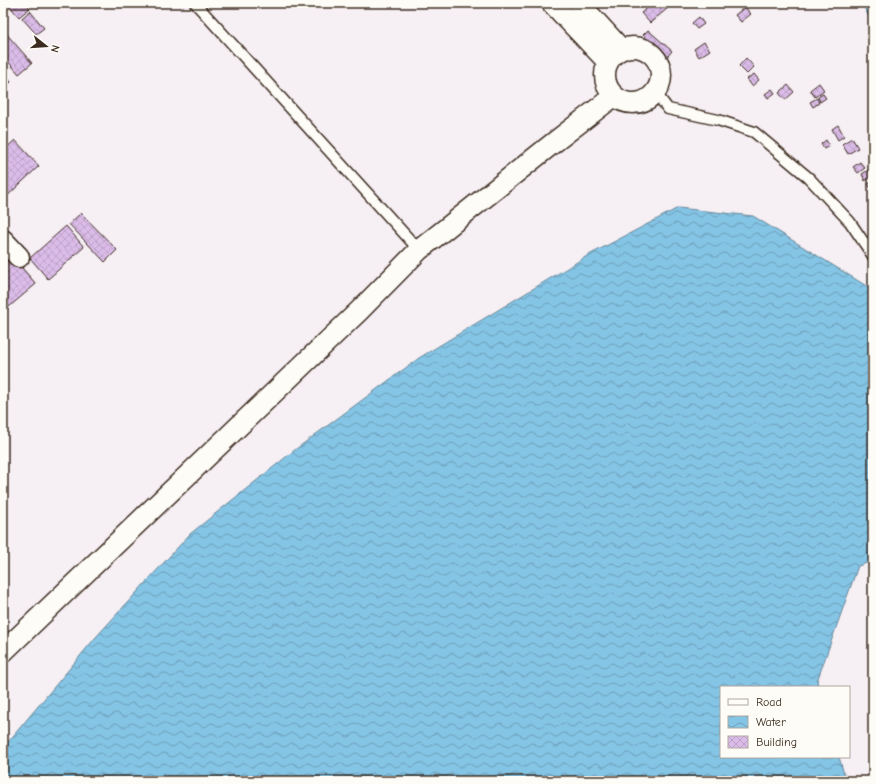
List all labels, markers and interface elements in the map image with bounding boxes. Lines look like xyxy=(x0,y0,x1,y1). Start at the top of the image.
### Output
north arrow xyxy=(26,26,66,66)
text: N xyxy=(48,43,62,54)
legend xyxy=(720,686,850,758)
text: Road xyxy=(756,695,782,709)
text: Water xyxy=(756,715,786,729)
text: Building xyxy=(756,735,797,749)

